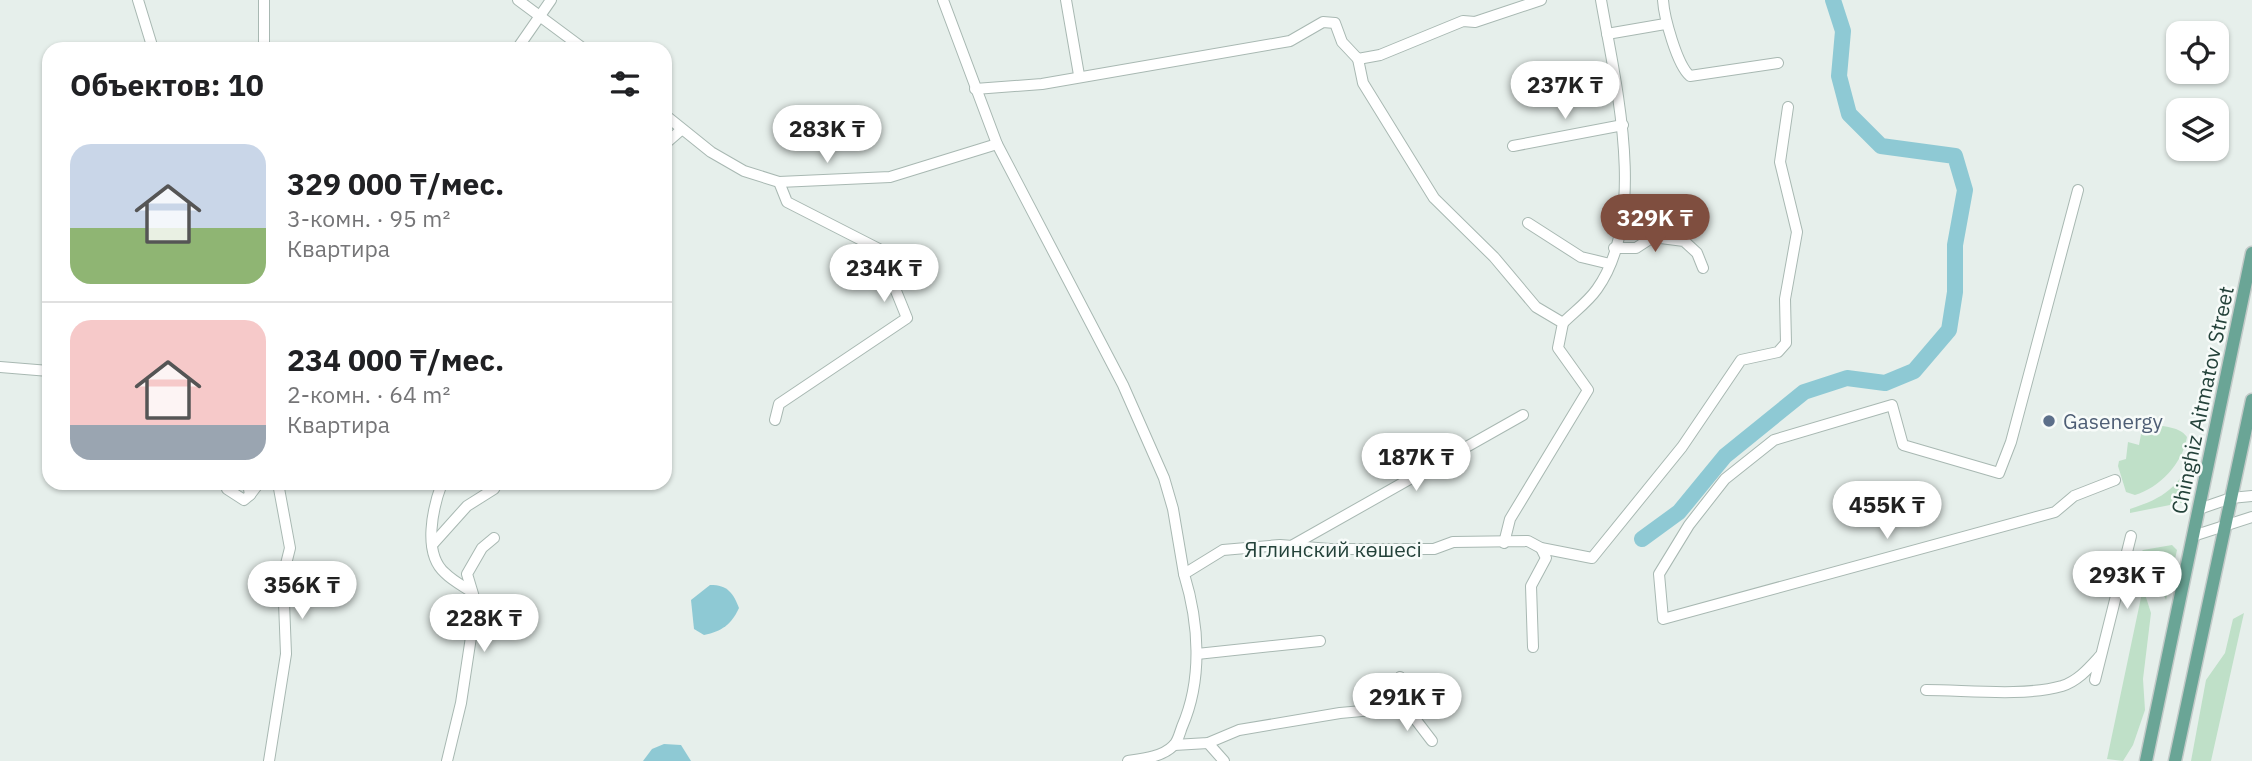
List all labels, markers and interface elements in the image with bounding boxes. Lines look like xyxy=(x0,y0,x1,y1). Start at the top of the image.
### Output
map controls xyxy=(2166,21,2229,161)
button: locate xyxy=(2166,21,2229,84)
pin: 237K ₸ xyxy=(1508,61,1622,121)
text: Объектов: 10 xyxy=(70,65,264,104)
icon: filters xyxy=(606,65,644,103)
text: 237K ₸ xyxy=(1527,69,1603,99)
button: layers xyxy=(2166,98,2229,161)
pin: 283K ₸ xyxy=(770,106,884,165)
text: 283K ₸ xyxy=(789,113,865,143)
text: 329 000 ₸/мес. xyxy=(287,164,504,203)
icon: home xyxy=(126,172,210,256)
pin: 329K ₸ xyxy=(1598,194,1712,254)
text: 329K ₸ xyxy=(1617,202,1693,232)
text: 3-комн. · 95 m² xyxy=(287,203,450,233)
text: Квартира xyxy=(287,233,390,263)
pin: 234K ₸ xyxy=(827,244,941,304)
text: 234K ₸ xyxy=(846,252,922,282)
street label: Chinghiz Aitmatov Street xyxy=(2164,283,2240,517)
text: 234 000 ₸/мес. xyxy=(287,340,504,379)
icon: home xyxy=(126,348,210,432)
text: 2-комн. · 64 m² xyxy=(287,379,450,409)
place label: Gasenergy xyxy=(2063,407,2163,435)
text: Квартира xyxy=(287,409,390,439)
marker: Gasenergy xyxy=(2041,413,2057,429)
pin: 187K ₸ xyxy=(1359,434,1473,493)
text: 187K ₸ xyxy=(1378,441,1454,471)
pin: 455K ₸ xyxy=(1830,482,1944,541)
text: 455K ₸ xyxy=(1849,489,1925,519)
street label: Яглинский көшесі xyxy=(1244,535,1422,563)
pin: 293K ₸ xyxy=(2070,552,2184,611)
text: 293K ₸ xyxy=(2089,559,2165,589)
pin: 356K ₸ xyxy=(245,562,359,621)
text: 356K ₸ xyxy=(264,569,340,599)
pin: 228K ₸ xyxy=(427,594,541,654)
text: 228K ₸ xyxy=(446,602,522,632)
pin: 291K ₸ xyxy=(1350,674,1464,733)
text: 291K ₸ xyxy=(1369,681,1445,711)

